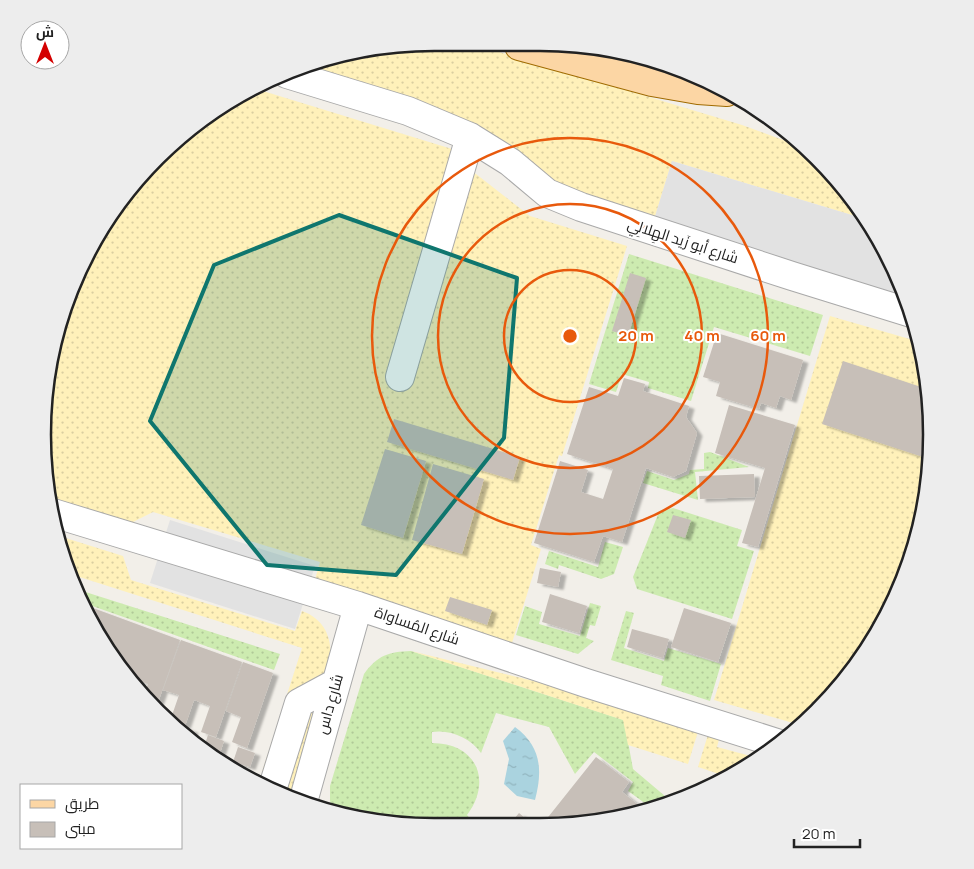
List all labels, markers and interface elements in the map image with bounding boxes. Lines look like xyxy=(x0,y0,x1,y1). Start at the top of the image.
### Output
north arrow xyxy=(20,20,70,70)
text: ش xyxy=(36,22,54,41)
street label: شارع أبو زَيد الهِلالِي xyxy=(624,213,741,270)
text: 20 m xyxy=(618,325,654,346)
text: 40 m xyxy=(684,325,720,346)
text: 60 m xyxy=(750,325,786,346)
centre of rings xyxy=(561,327,579,345)
street label: شارع المُساواة xyxy=(372,601,462,651)
street label: شارع داس xyxy=(311,671,349,737)
legend xyxy=(20,784,182,849)
text: طريق xyxy=(65,793,99,814)
scale bar xyxy=(794,816,860,848)
text: مبنى xyxy=(65,818,96,839)
text: 20 m xyxy=(802,823,835,844)

